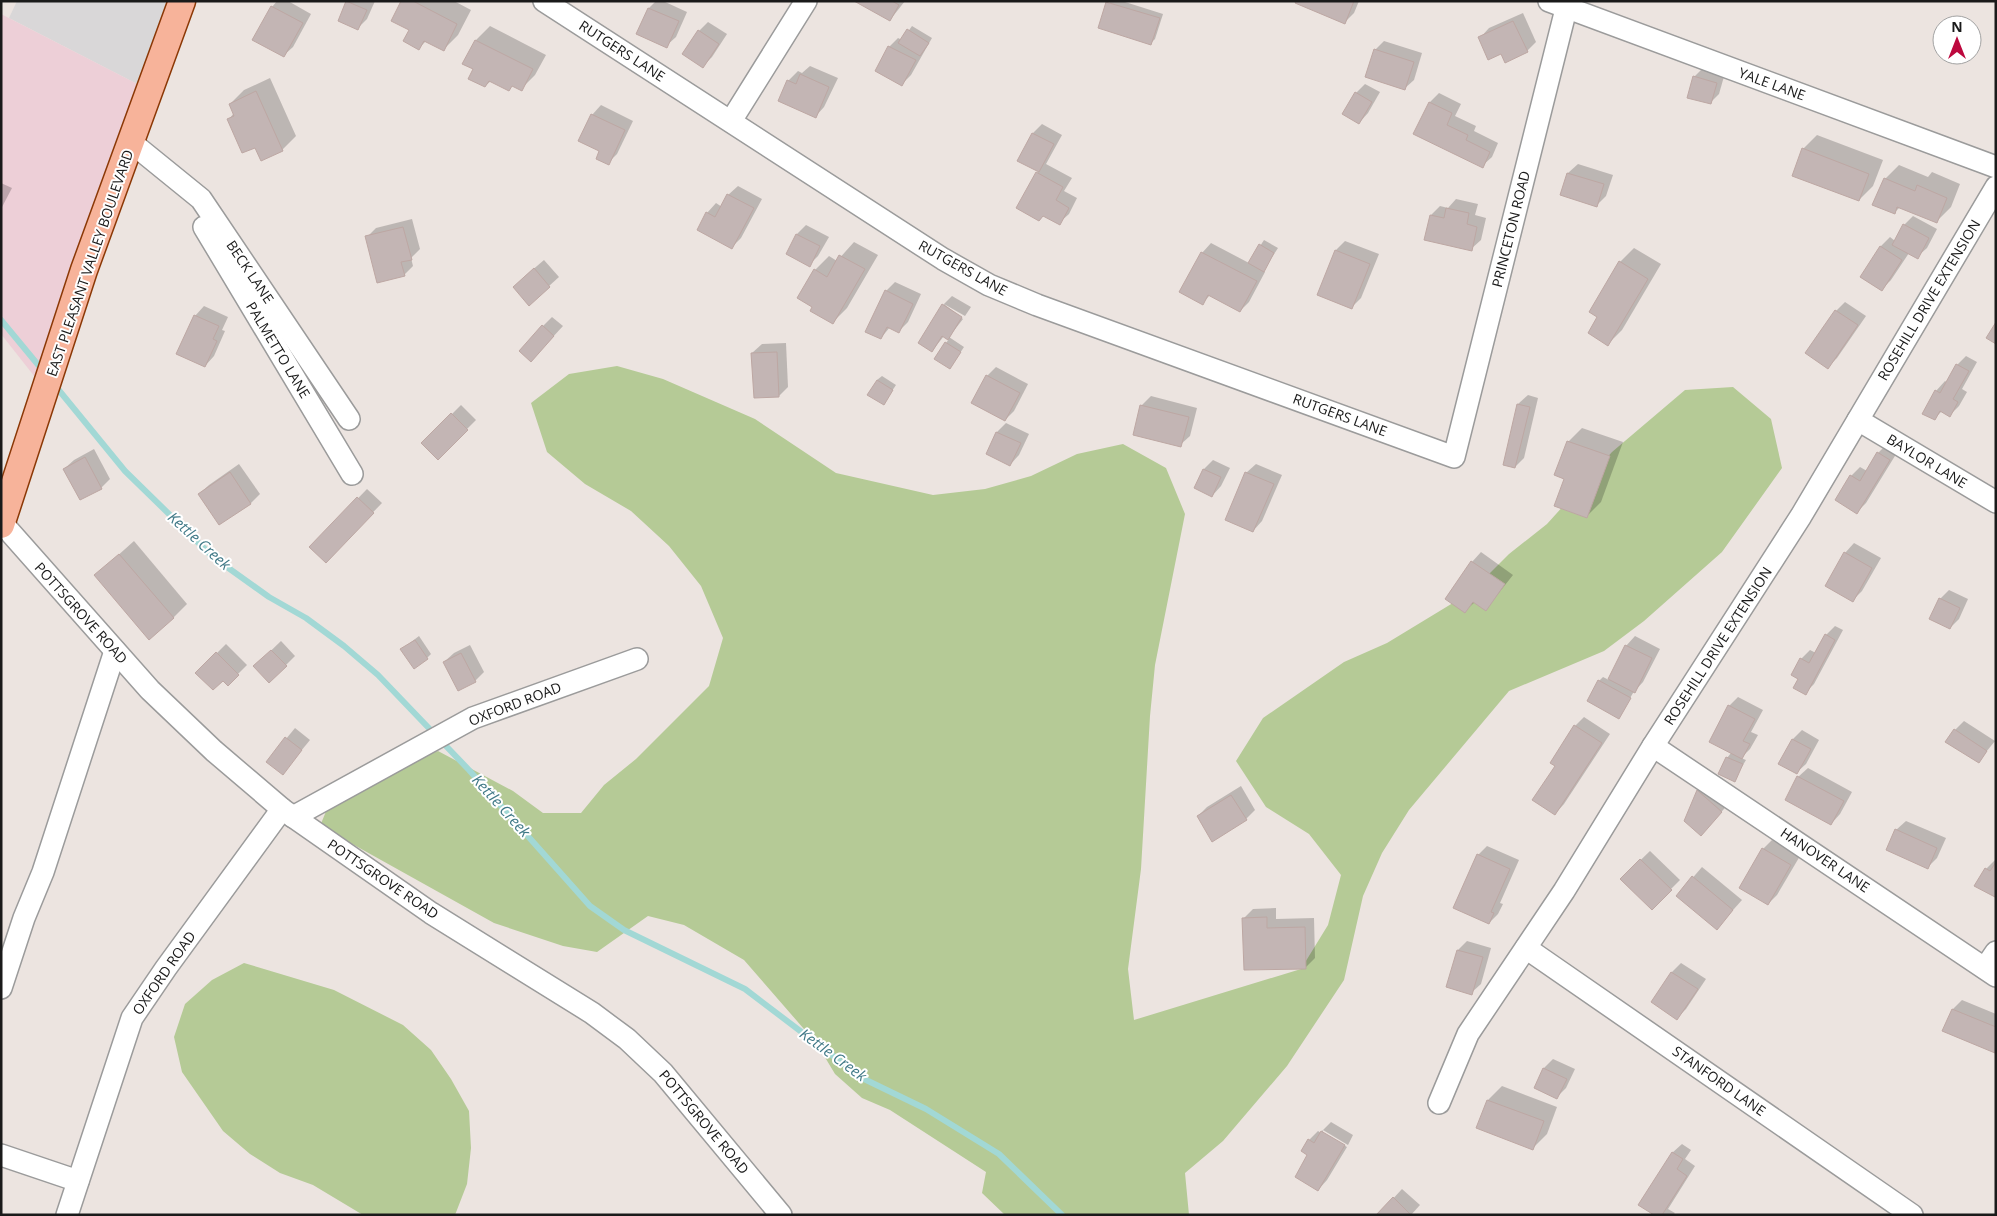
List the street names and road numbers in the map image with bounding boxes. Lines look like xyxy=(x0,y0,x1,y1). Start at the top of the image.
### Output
street label: RUTGERS LANE xyxy=(576,16,669,85)
street label: YALE LANE xyxy=(1736,63,1808,104)
street label: EAST PLEASANT VALLEY BOULEVARD xyxy=(42,147,137,379)
street label: PRINCETON ROAD xyxy=(1487,169,1534,289)
street label: ROSEHILL DRIVE EXTENSION xyxy=(1873,216,1984,384)
street label: RUTGERS LANE xyxy=(915,235,1011,300)
street label: BECK LANE xyxy=(222,236,279,307)
street label: PALMETTO LANE xyxy=(242,298,315,402)
street label: RUTGERS LANE xyxy=(1290,389,1390,440)
street label: BAYLOR LANE xyxy=(1883,429,1971,492)
street label: POTTSGROVE ROAD xyxy=(31,558,132,667)
street label: ROSEHILL DRIVE EXTENSION xyxy=(1659,563,1776,728)
street label: OXFORD ROAD xyxy=(466,677,564,730)
street label: HANOVER LANE xyxy=(1777,823,1873,896)
street label: POTTSGROVE ROAD xyxy=(324,834,443,923)
street label: OXFORD ROAD xyxy=(128,927,200,1018)
street label: STANFORD LANE xyxy=(1669,1041,1770,1120)
street label: POTTSGROVE ROAD xyxy=(655,1066,754,1178)

